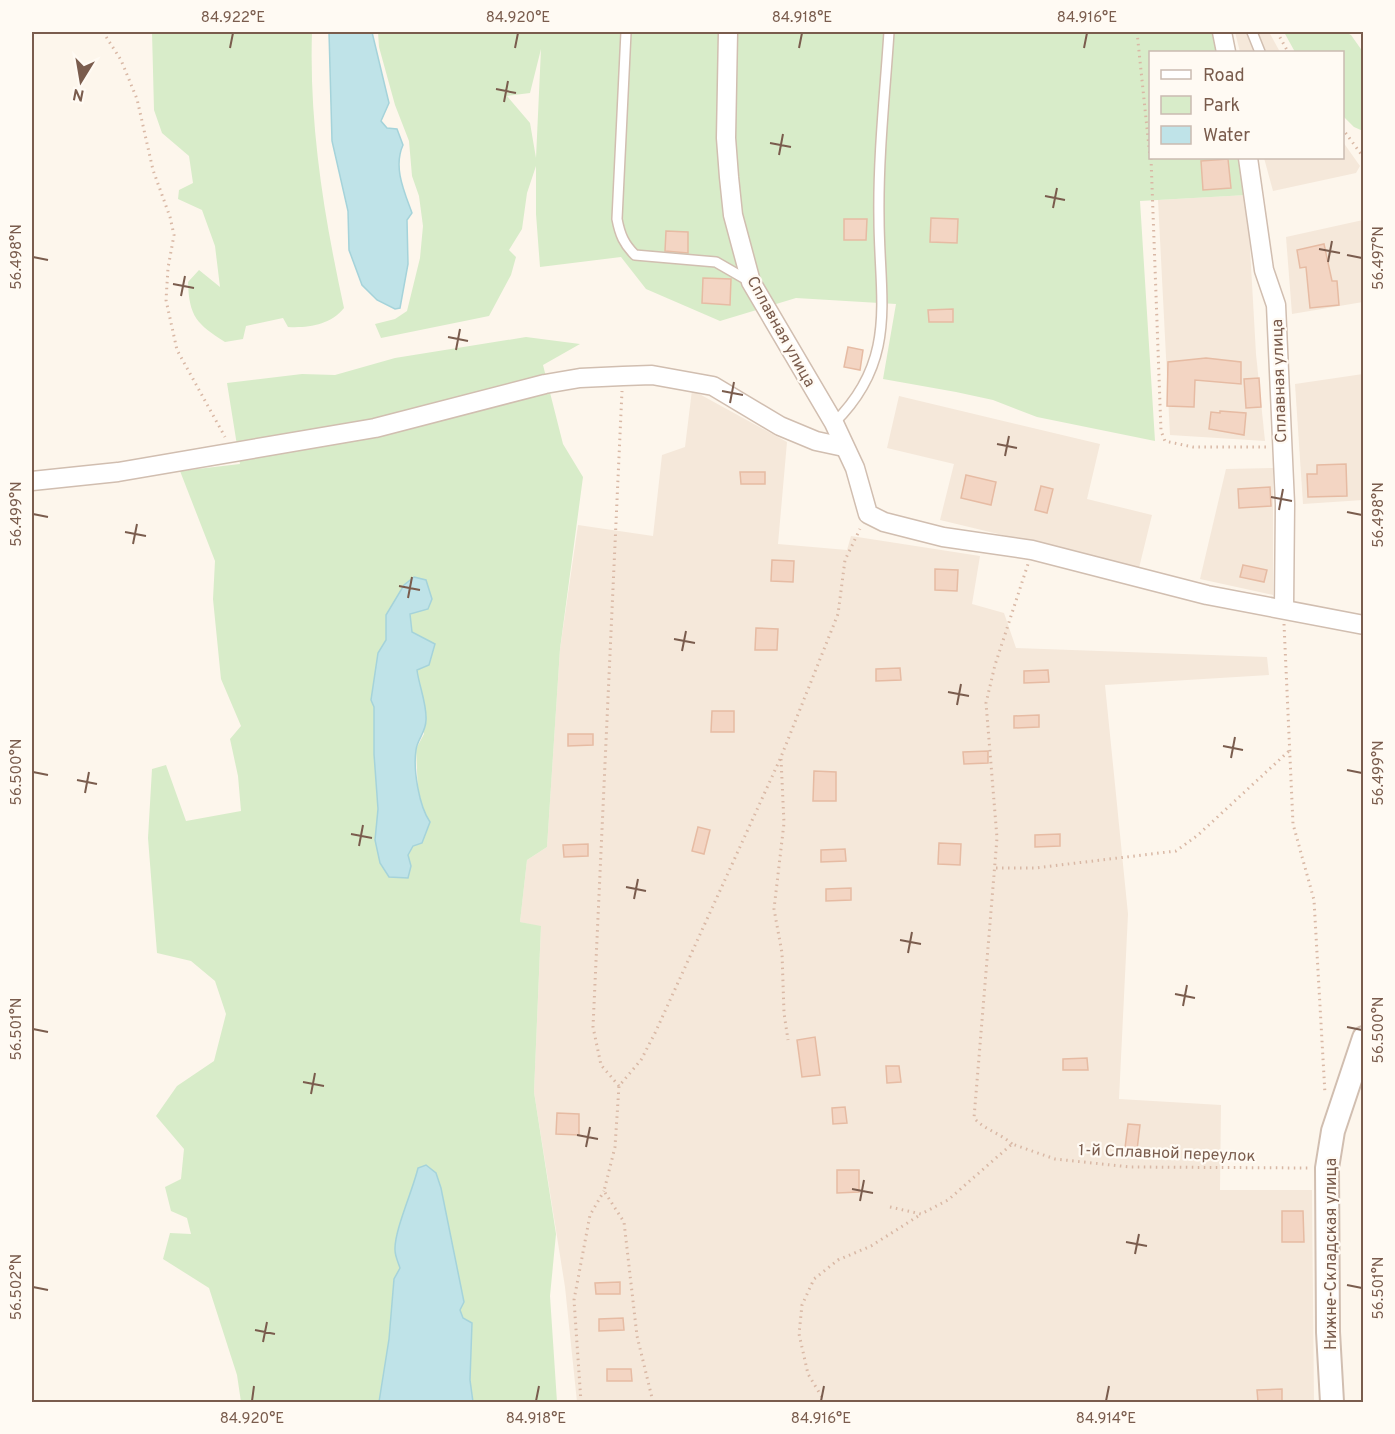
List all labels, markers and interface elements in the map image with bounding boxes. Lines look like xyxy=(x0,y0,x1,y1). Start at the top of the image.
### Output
text: 84.922°E xyxy=(201,9,265,28)
text: 84.920°E xyxy=(486,9,550,28)
text: 84.918°E xyxy=(772,9,832,28)
text: 84.916°E xyxy=(1057,9,1117,28)
north arrow xyxy=(51,51,111,111)
legend xyxy=(1149,51,1344,159)
text: Road xyxy=(1203,65,1245,88)
text: N xyxy=(71,83,86,105)
text: Park xyxy=(1203,95,1240,118)
text: Water xyxy=(1203,125,1250,148)
text: 56.498°N xyxy=(8,224,27,290)
text: 56.497°N xyxy=(1370,226,1389,290)
street label: Сплавная улица xyxy=(741,273,819,391)
street label: Сплавная улица xyxy=(1268,319,1292,443)
text: 56.499°N xyxy=(8,481,27,547)
text: 56.498°N xyxy=(1370,482,1389,548)
text: 56.500°N xyxy=(8,739,27,805)
text: 56.499°N xyxy=(1370,740,1389,806)
text: 56.500°N xyxy=(1370,997,1389,1063)
text: 56.501°N xyxy=(8,998,27,1060)
street label: 1-й Сплавной переулок xyxy=(1078,1141,1256,1167)
street label: Нижне-Складская улица xyxy=(1322,1158,1342,1350)
text: 56.502°N xyxy=(8,1254,27,1320)
text: 56.501°N xyxy=(1370,1257,1389,1319)
text: 84.920°E xyxy=(220,1410,284,1429)
text: 84.918°E xyxy=(506,1410,566,1429)
text: 84.916°E xyxy=(791,1410,851,1429)
text: 84.914°E xyxy=(1076,1410,1136,1429)

